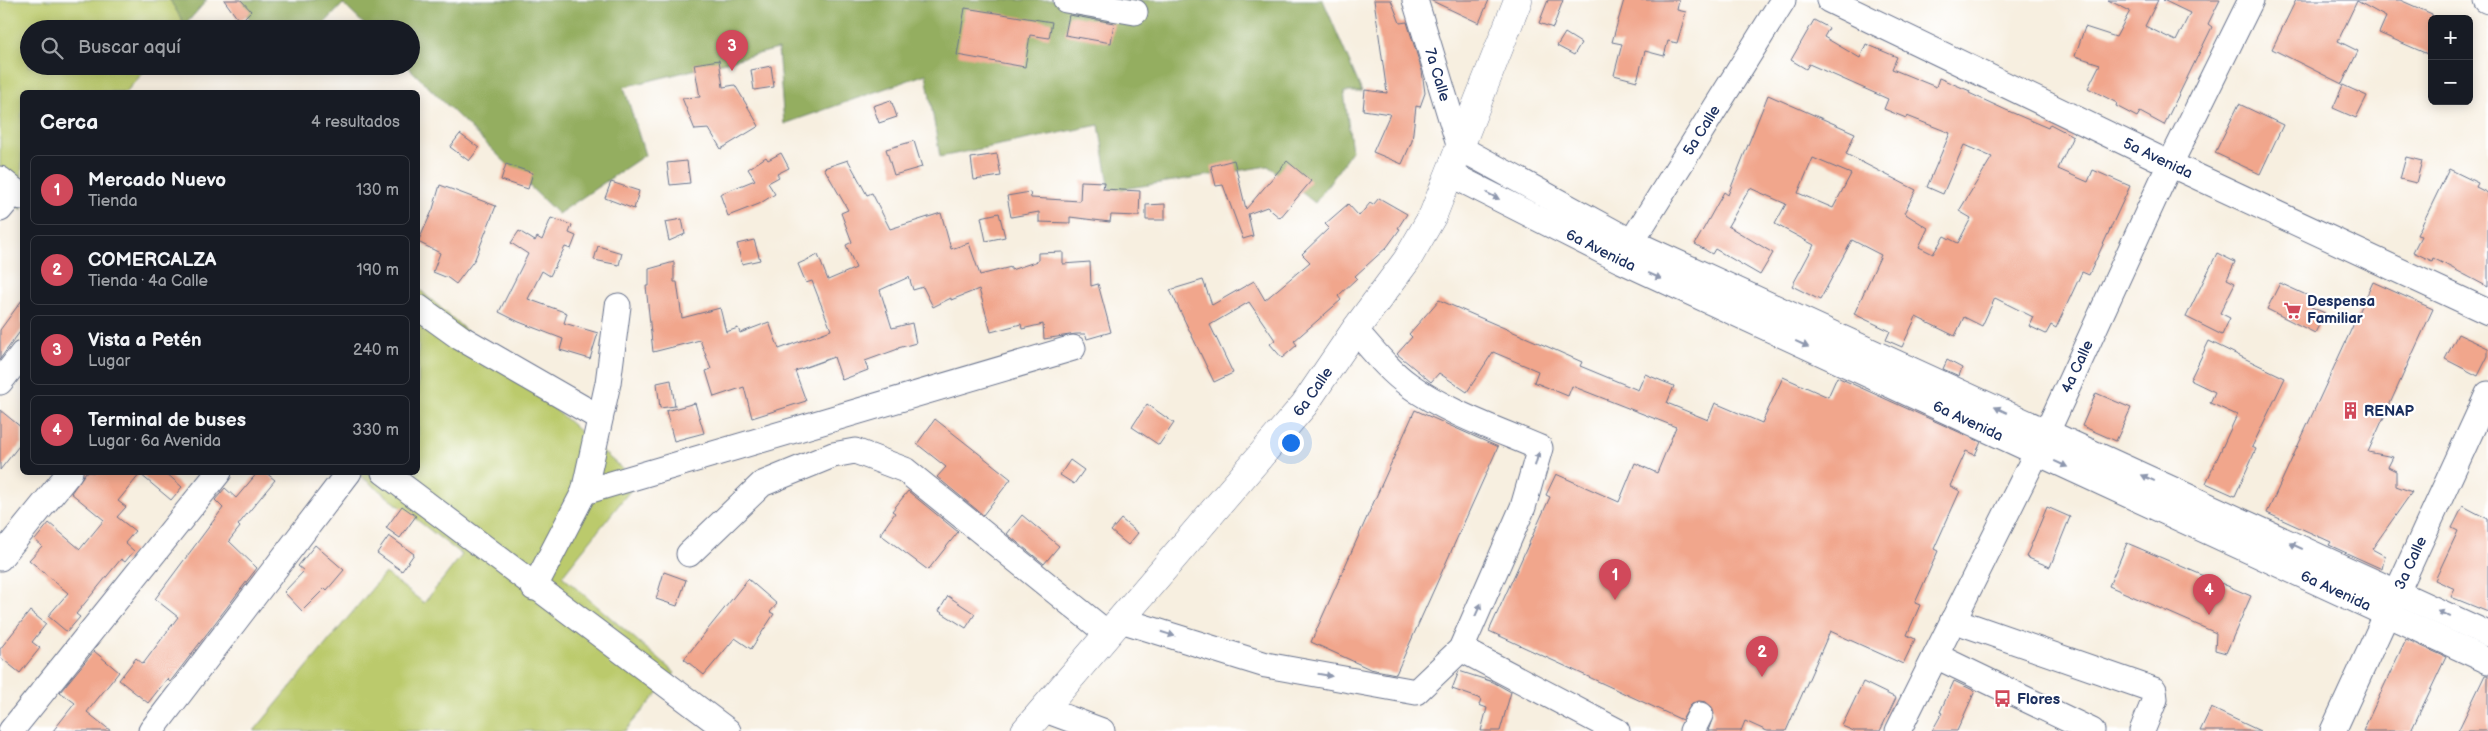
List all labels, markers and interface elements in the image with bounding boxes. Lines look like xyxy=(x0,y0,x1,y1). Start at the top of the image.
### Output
map controls xyxy=(2428,15,2473,105)
button: + xyxy=(2428,15,2473,60)
search box xyxy=(20,20,420,75)
pin: 3 xyxy=(716,30,748,71)
icon: search xyxy=(38,34,66,62)
text: Buscar aquí xyxy=(78,36,181,59)
street label: 7a Calle xyxy=(1420,46,1454,104)
button: − xyxy=(2428,60,2473,105)
street label: 5a Calle xyxy=(1679,102,1725,159)
text: Cerca xyxy=(40,110,98,135)
text: 4 resultados xyxy=(311,113,400,132)
street label: 5a Avenida xyxy=(2120,134,2196,183)
text: Mercado Nuevo xyxy=(88,169,226,192)
text: 1 xyxy=(54,181,60,200)
text: 130 m xyxy=(356,181,399,200)
text: Tienda xyxy=(88,192,137,211)
one-way arrow xyxy=(1486,192,1501,200)
street label: 6a Avenida xyxy=(1563,225,1639,276)
text: COMERCALZA xyxy=(88,249,216,272)
text: 2 xyxy=(52,261,62,280)
text: 190 m xyxy=(357,261,399,280)
text: Tienda · 4a Calle xyxy=(88,272,208,291)
one-way arrow xyxy=(1648,272,1662,280)
place label: Despensa Familiar xyxy=(2307,292,2375,328)
supermarket icon: Despensa Familiar xyxy=(2283,300,2303,320)
text: Vista a Petén xyxy=(88,329,202,352)
street label: 4a Calle xyxy=(2057,337,2098,396)
text: 3 xyxy=(52,341,62,360)
text: 240 m xyxy=(353,341,399,360)
one-way arrow xyxy=(1795,341,1809,349)
text: Lugar xyxy=(88,352,130,371)
street label: 6a Calle xyxy=(1289,363,1337,421)
street label: 6a Avenida xyxy=(1930,397,2006,446)
building icon: RENAP xyxy=(2340,401,2360,421)
place label: RENAP xyxy=(2364,402,2414,421)
one-way arrow xyxy=(1994,406,2008,414)
text: Terminal de buses xyxy=(88,409,246,432)
text: 4 xyxy=(52,421,62,440)
text: 330 m xyxy=(352,421,399,440)
your location xyxy=(1278,430,1304,456)
text: Lugar · 6a Avenida xyxy=(88,432,221,451)
one-way arrow xyxy=(1533,452,1541,467)
one-way arrow xyxy=(2054,460,2068,468)
one-way arrow xyxy=(2141,474,2155,482)
street label: 3a Calle xyxy=(2390,533,2431,593)
one-way arrow xyxy=(2289,542,2303,550)
pin: 1 xyxy=(1599,559,1631,600)
street label: 6a Avenida xyxy=(2297,567,2374,616)
pin: 4 xyxy=(2193,574,2225,615)
one-way arrow xyxy=(1475,603,1483,617)
one-way arrow xyxy=(2437,610,2451,618)
one-way arrow xyxy=(1160,631,1175,638)
pin: 2 xyxy=(1746,636,1778,677)
one-way arrow xyxy=(1317,672,1333,680)
bus stop icon: Flores xyxy=(1993,689,2013,709)
place label: Flores xyxy=(2017,690,2060,709)

